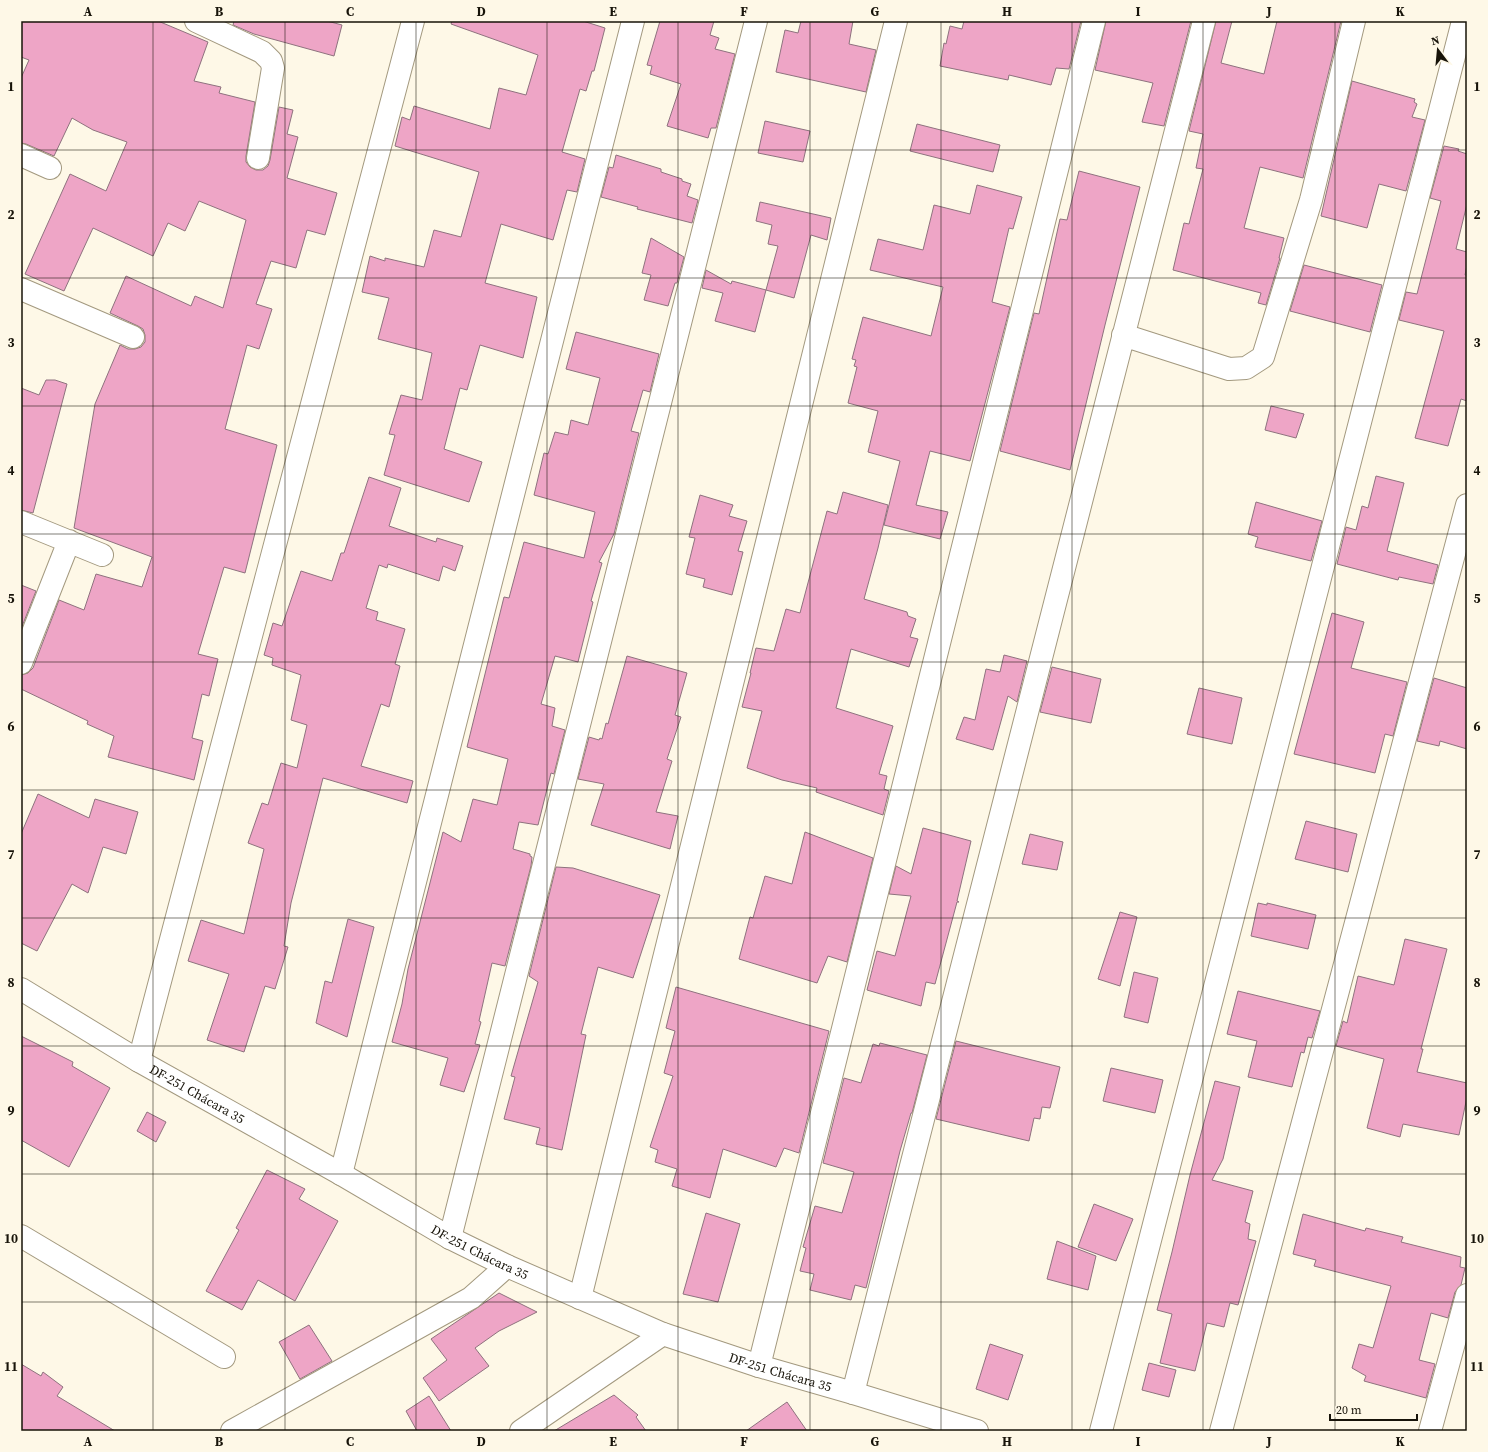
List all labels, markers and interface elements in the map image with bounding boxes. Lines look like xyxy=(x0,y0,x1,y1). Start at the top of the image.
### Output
text: A xyxy=(84,3,93,20)
text: B xyxy=(215,3,224,20)
text: C xyxy=(346,3,354,20)
text: D xyxy=(476,3,486,20)
text: E xyxy=(609,3,617,20)
text: F xyxy=(740,3,748,20)
text: G xyxy=(871,3,880,20)
text: H xyxy=(1002,3,1012,20)
text: I xyxy=(1135,3,1141,20)
text: J xyxy=(1265,3,1272,20)
text: K xyxy=(1395,3,1405,20)
north arrow xyxy=(1418,30,1458,70)
text: N xyxy=(1429,33,1441,49)
text: 1 xyxy=(7,78,15,95)
text: 1 xyxy=(1473,78,1481,95)
text: 2 xyxy=(7,206,15,223)
text: 2 xyxy=(1473,206,1481,223)
text: 3 xyxy=(7,334,15,351)
text: 3 xyxy=(1473,334,1481,351)
text: 4 xyxy=(7,462,15,479)
text: 4 xyxy=(1473,462,1481,479)
text: 5 xyxy=(7,590,15,607)
text: 5 xyxy=(1473,590,1481,607)
text: 6 xyxy=(7,718,15,735)
text: 6 xyxy=(1473,718,1481,735)
text: 7 xyxy=(7,846,15,863)
text: 7 xyxy=(1473,846,1481,863)
text: 8 xyxy=(7,974,15,991)
text: 8 xyxy=(1473,974,1481,991)
street label: DF-251 Chácara 35 xyxy=(146,1061,248,1127)
text: 9 xyxy=(7,1102,15,1119)
text: 9 xyxy=(1473,1102,1481,1119)
street label: DF-251 Chácara 35 xyxy=(428,1221,531,1283)
text: 10 xyxy=(4,1230,18,1247)
text: 10 xyxy=(1470,1230,1484,1247)
street label: DF-251 Chácara 35 xyxy=(727,1349,833,1395)
text: 11 xyxy=(4,1358,18,1375)
text: 11 xyxy=(1470,1358,1484,1375)
scale bar xyxy=(1330,1396,1417,1422)
text: 20 m xyxy=(1336,1402,1362,1418)
text: A xyxy=(84,1433,93,1450)
text: B xyxy=(215,1433,224,1450)
text: C xyxy=(346,1433,354,1450)
text: D xyxy=(476,1433,486,1450)
text: E xyxy=(609,1433,617,1450)
text: F xyxy=(740,1433,748,1450)
text: G xyxy=(871,1433,880,1450)
text: H xyxy=(1002,1433,1012,1450)
text: I xyxy=(1135,1433,1141,1450)
text: J xyxy=(1265,1433,1272,1450)
text: K xyxy=(1395,1433,1405,1450)

